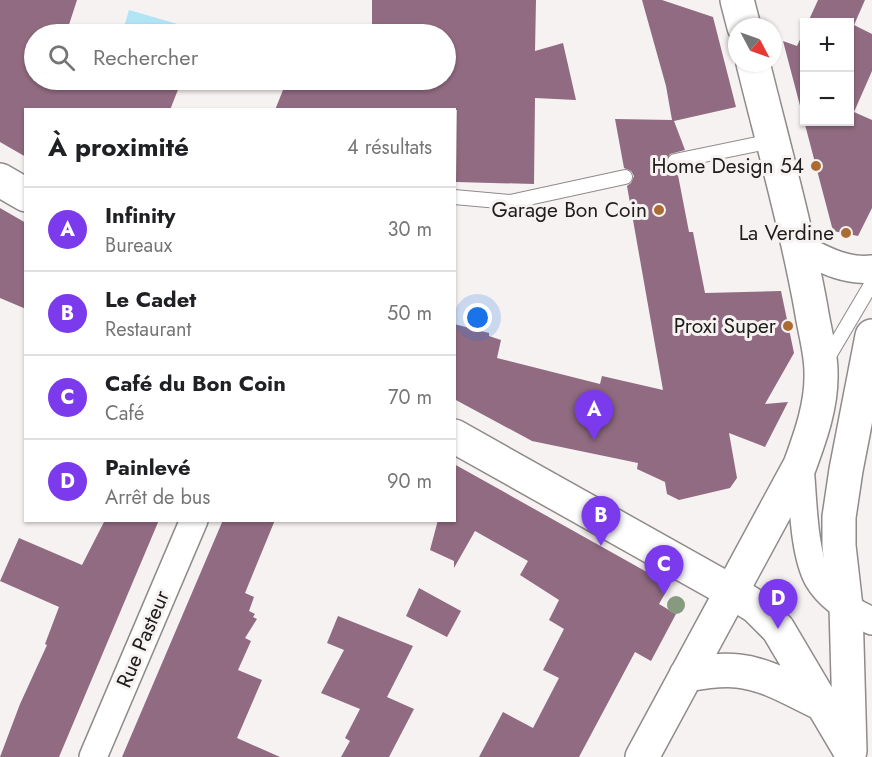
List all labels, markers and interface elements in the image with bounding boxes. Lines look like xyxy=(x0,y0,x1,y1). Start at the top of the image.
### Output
north arrow xyxy=(728,18,782,72)
map controls xyxy=(800,18,854,126)
button: + xyxy=(800,18,854,72)
search box xyxy=(24,24,456,90)
icon: search xyxy=(45,41,78,74)
text: Rechercher xyxy=(93,41,198,73)
button: − xyxy=(800,72,854,126)
text: À proximité xyxy=(48,128,189,166)
text: 4 résultats xyxy=(347,133,432,162)
place label: Home Design 54 xyxy=(652,151,804,181)
marker: Home Design 54 xyxy=(809,159,823,173)
place label: Garage Bon Coin xyxy=(491,195,647,225)
text: Infinity xyxy=(105,199,176,231)
marker: Garage Bon Coin xyxy=(652,203,666,217)
text: A xyxy=(60,215,75,244)
text: 30 m xyxy=(387,215,432,244)
place label: La Verdine xyxy=(739,218,834,248)
marker: La Verdine xyxy=(839,226,853,240)
text: Bureaux xyxy=(105,231,172,260)
text: Le Cadet xyxy=(105,283,196,315)
text: B xyxy=(61,299,74,328)
text: 50 m xyxy=(387,299,432,328)
your location xyxy=(463,303,492,332)
place label: Proxi Super xyxy=(674,311,777,341)
text: Restaurant xyxy=(105,315,191,344)
marker: Proxi Super xyxy=(781,319,795,333)
text: Café du Bon Coin xyxy=(105,367,286,399)
text: C xyxy=(60,383,75,412)
text: 70 m xyxy=(388,383,432,412)
pin: A xyxy=(574,390,614,440)
text: Café xyxy=(105,399,144,428)
text: Painlevé xyxy=(105,451,191,483)
text: D xyxy=(60,467,75,496)
text: 90 m xyxy=(387,467,432,496)
text: Arrêt de bus xyxy=(105,483,210,512)
pin: B xyxy=(582,496,620,546)
pin: C xyxy=(644,546,684,595)
pin: D xyxy=(758,580,798,629)
street label: Rue Pasteur xyxy=(109,585,177,692)

